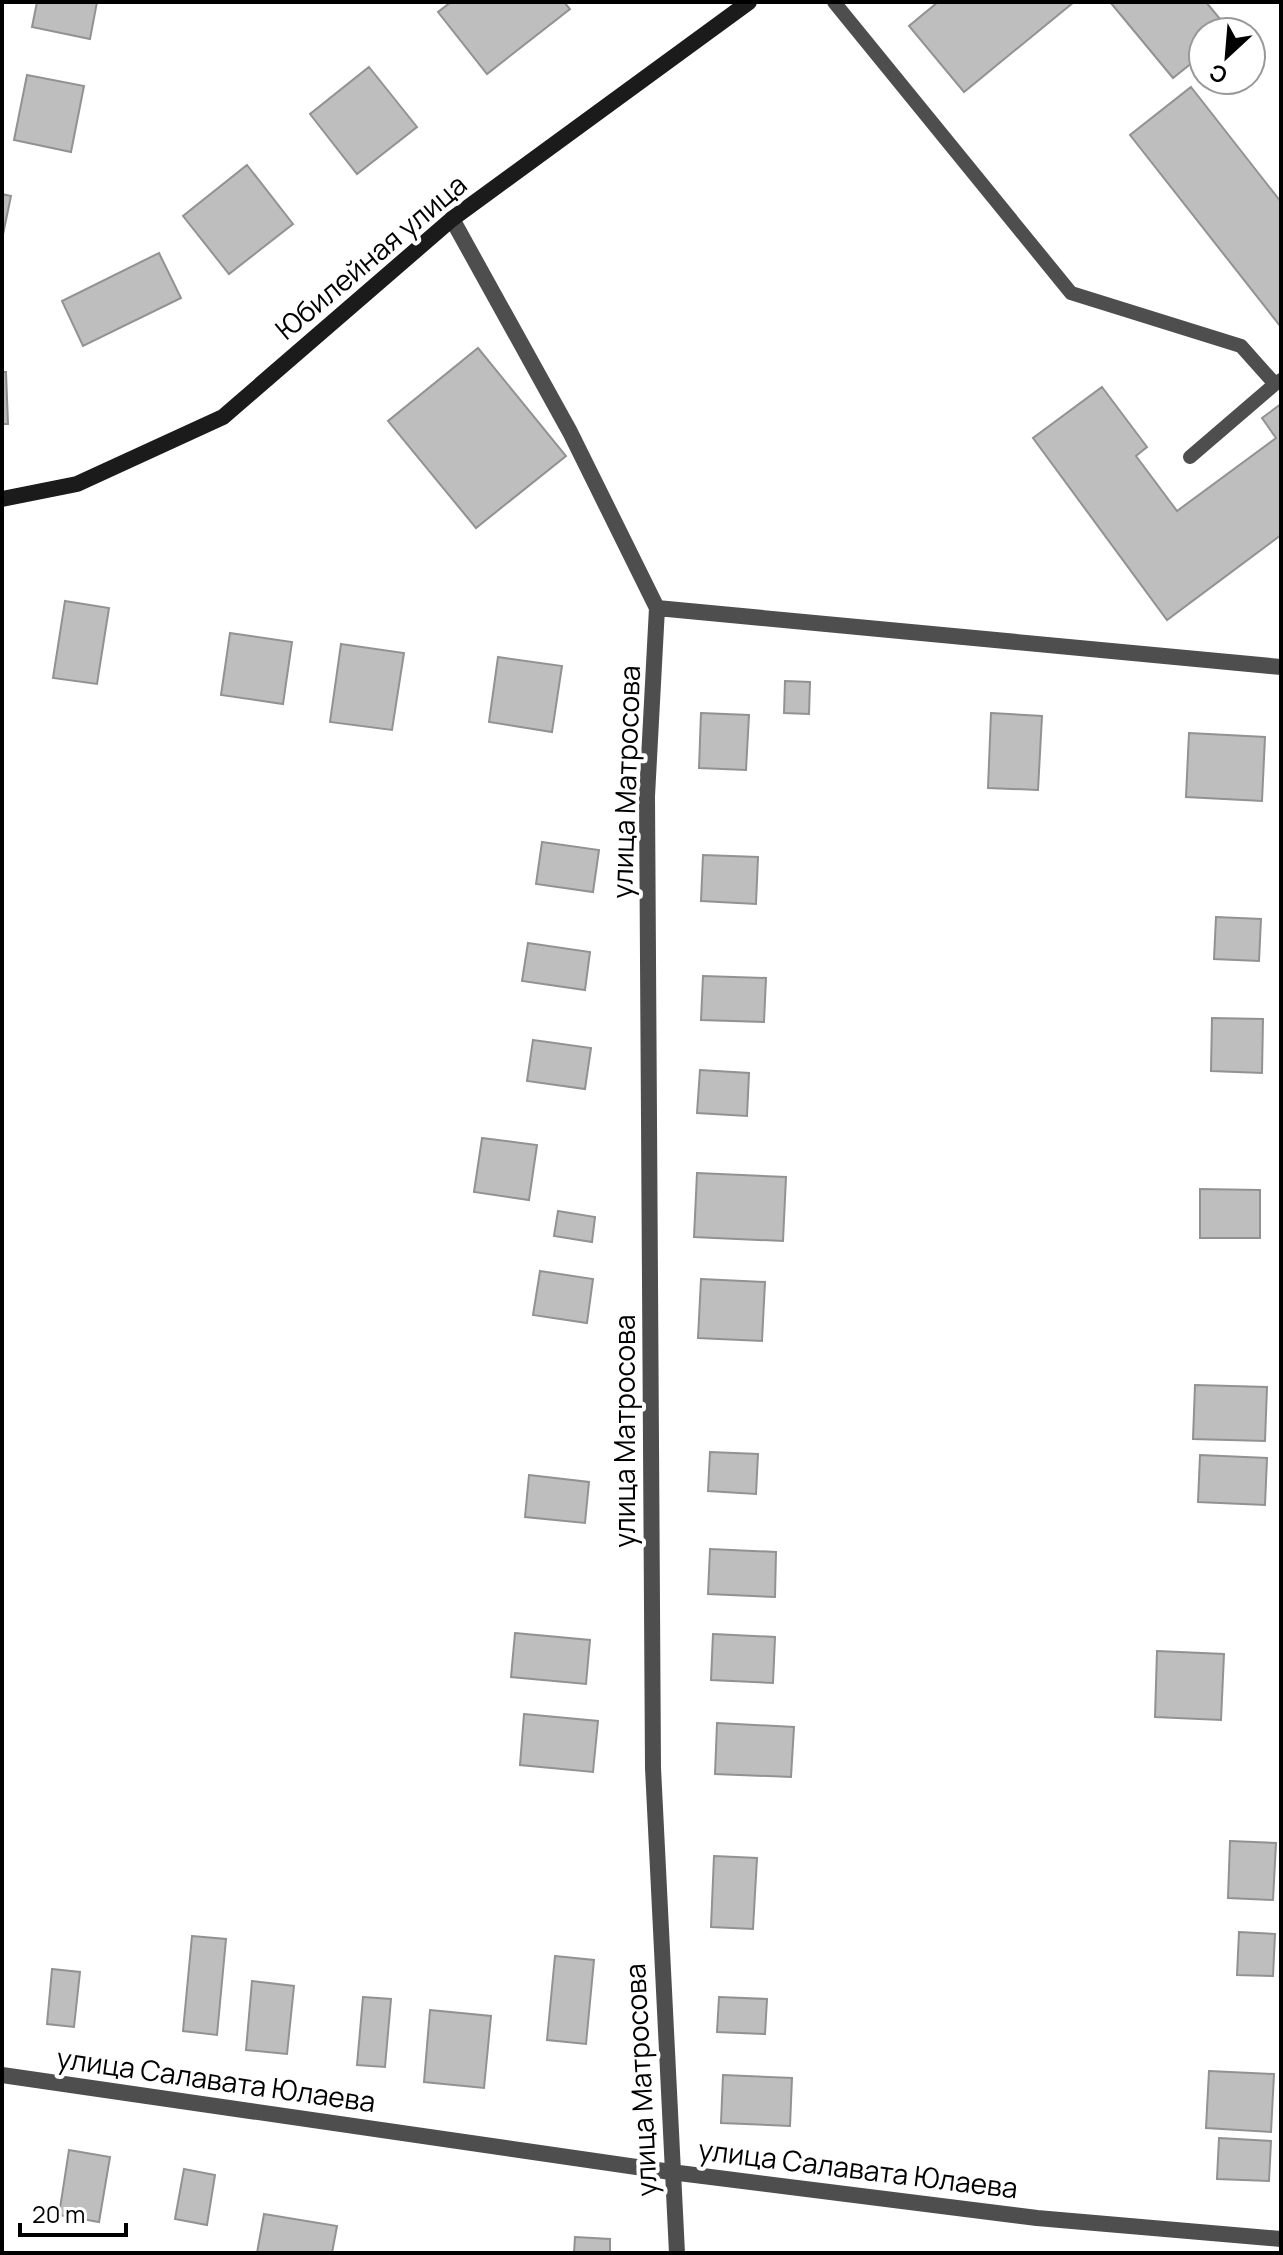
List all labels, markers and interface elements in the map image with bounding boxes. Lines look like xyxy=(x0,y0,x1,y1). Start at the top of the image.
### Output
north arrow xyxy=(1187,16,1267,96)
text: С xyxy=(1204,57,1232,91)
street label: Юбилейная улица xyxy=(267,165,474,347)
street label: улица Матросова xyxy=(602,665,648,899)
street label: улица Матросова xyxy=(605,1314,643,1548)
street label: улица Матросова xyxy=(615,1963,665,2198)
street label: улица Салавата Юлаева xyxy=(54,2038,378,2120)
street label: улица Салавата Юлаева xyxy=(696,2130,1020,2206)
scale bar xyxy=(20,2187,126,2237)
text: 20 m xyxy=(32,2197,85,2230)

